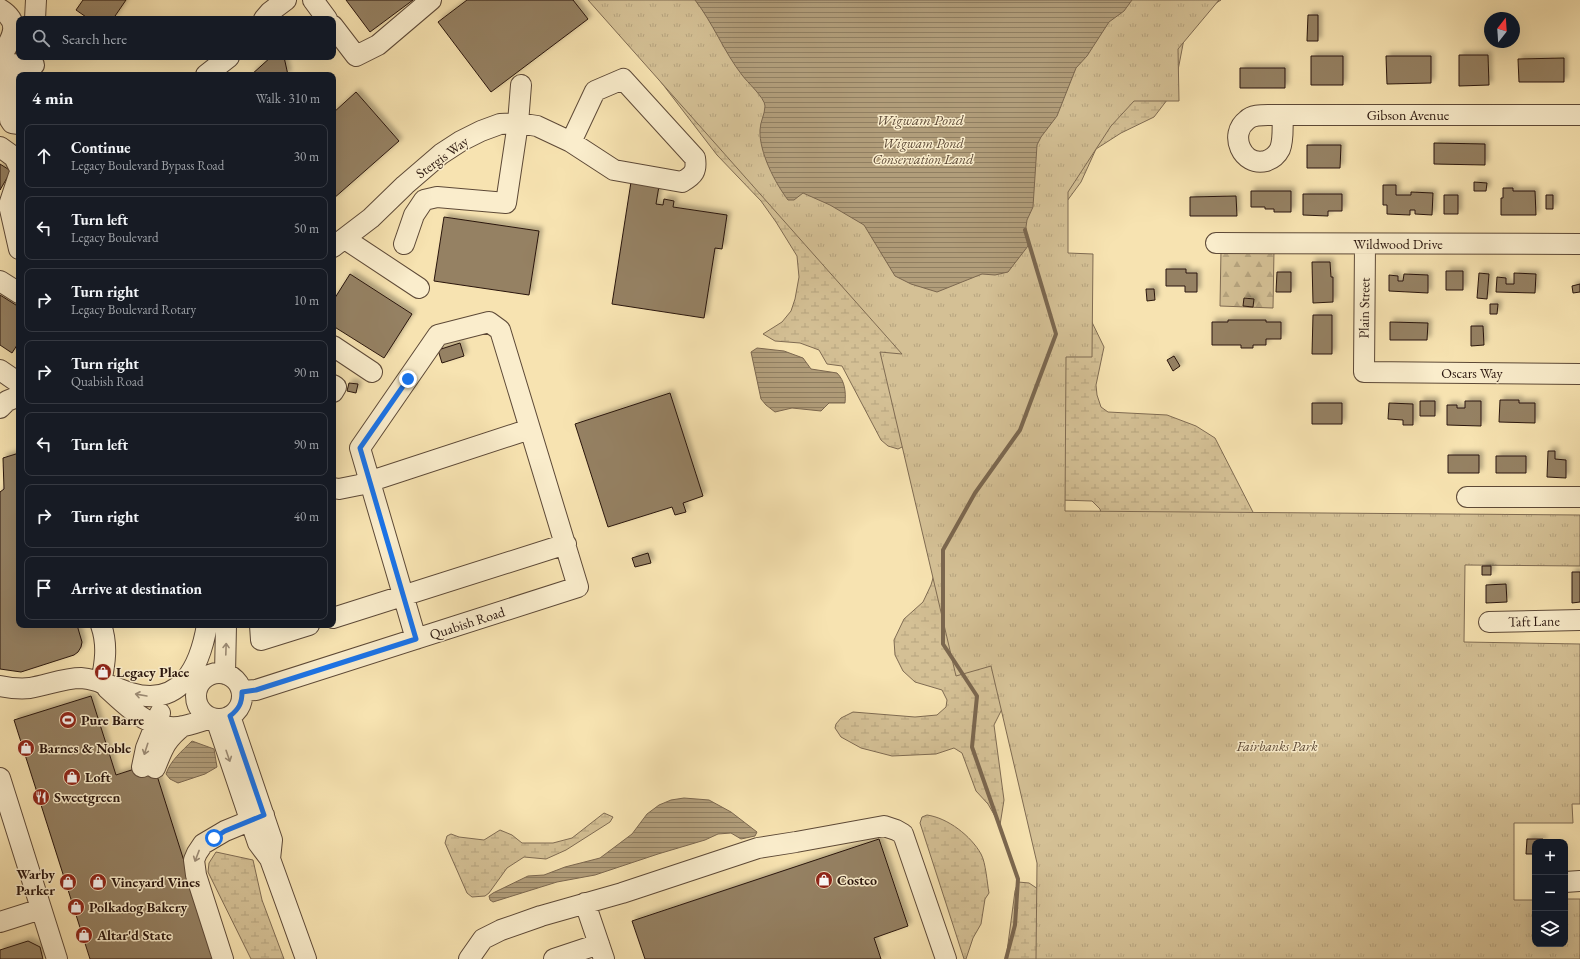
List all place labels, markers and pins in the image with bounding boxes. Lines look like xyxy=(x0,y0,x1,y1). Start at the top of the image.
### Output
shop icon: Legacy Place xyxy=(93,662,113,682)
place label: Legacy Place xyxy=(116,663,189,681)
sports icon: Pure Barre xyxy=(58,710,78,730)
place label: Pure Barre xyxy=(81,711,144,729)
shop icon: Barnes & Noble xyxy=(16,738,36,758)
place label: Barnes & Noble xyxy=(39,739,131,757)
shop icon: Loft xyxy=(62,767,82,787)
place label: Loft xyxy=(85,768,112,786)
restaurant icon: Sweetgreen xyxy=(31,787,51,807)
place label: Sweetgreen xyxy=(54,788,120,806)
place label: Warby Parker xyxy=(16,865,55,899)
shop icon: Costco xyxy=(814,870,834,890)
place label: Costco xyxy=(837,871,877,889)
shop icon: Warby Parker xyxy=(58,872,78,892)
shop icon: Vineyard Vines xyxy=(88,872,108,892)
place label: Vineyard Vines xyxy=(111,873,200,891)
shop icon: Polkadog Bakery xyxy=(66,897,86,917)
place label: Polkadog Bakery xyxy=(89,898,187,916)
shop icon: Altar'd State xyxy=(74,925,94,945)
place label: Altar'd State xyxy=(96,926,172,944)

